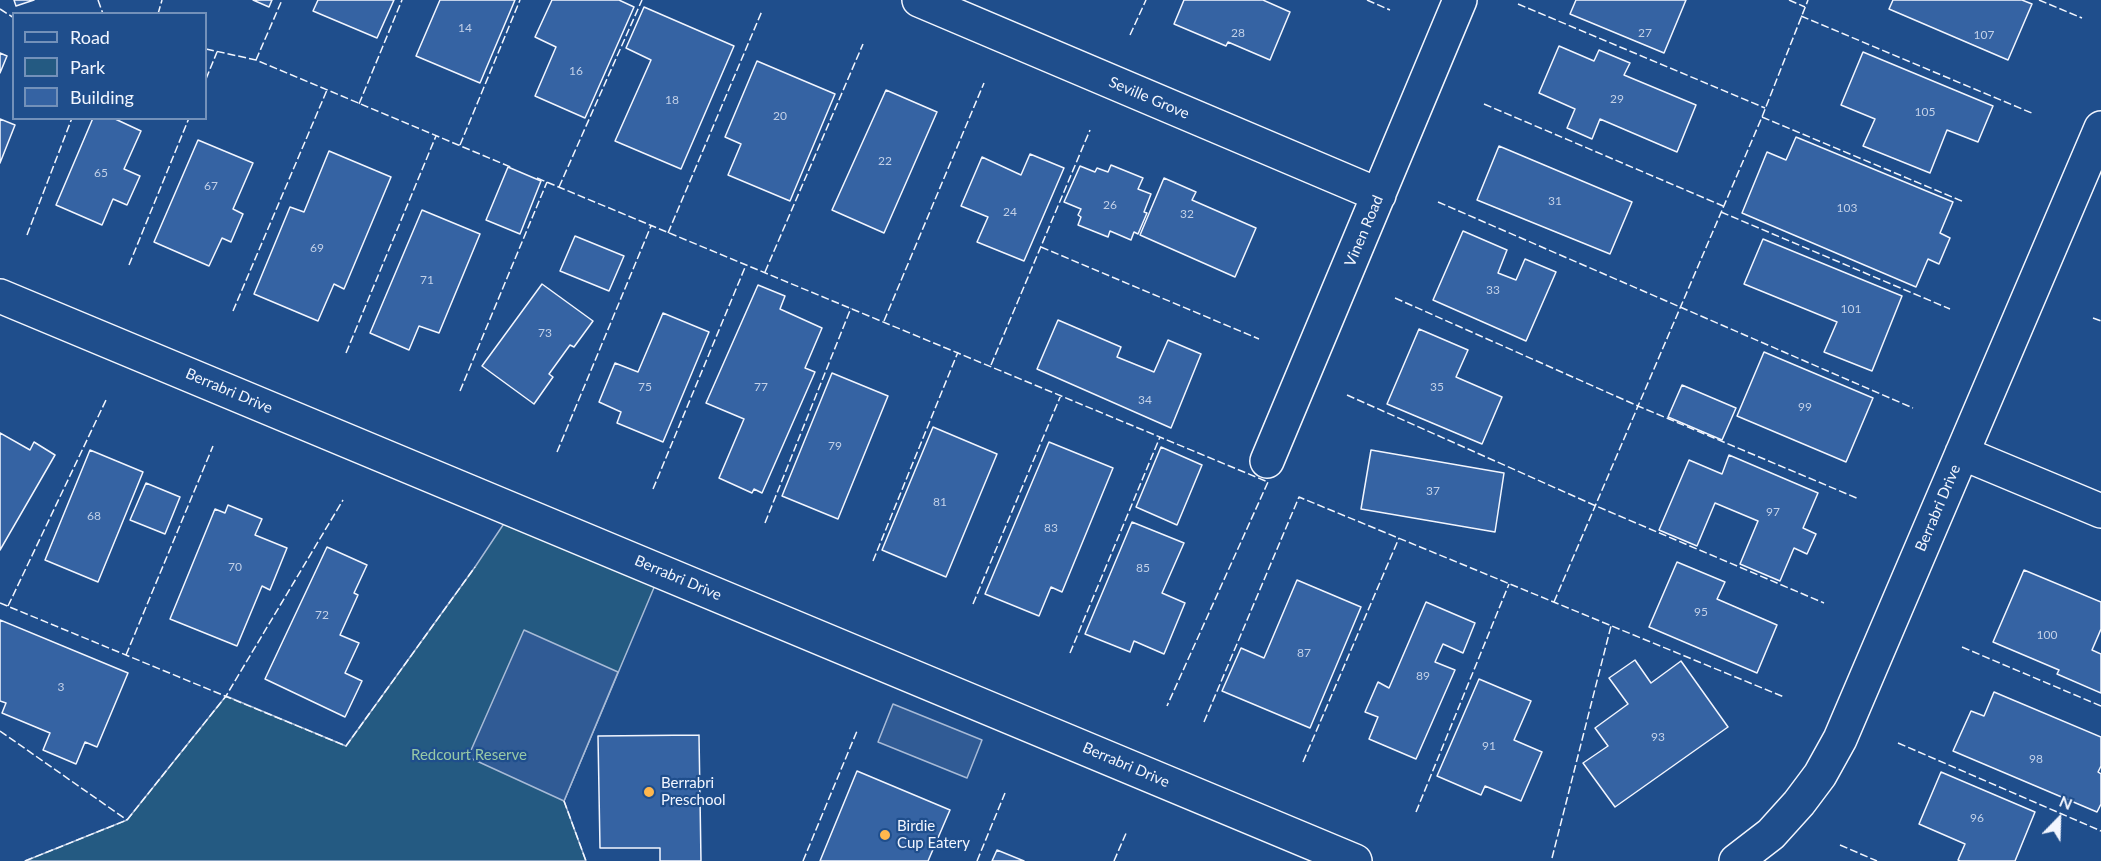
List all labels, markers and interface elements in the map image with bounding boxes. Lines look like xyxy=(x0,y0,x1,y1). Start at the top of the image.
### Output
legend xyxy=(12,12,207,120)
house number: 14 xyxy=(458,21,472,35)
text: Road xyxy=(70,26,110,48)
house number: 28 xyxy=(1231,26,1245,40)
house number: 27 xyxy=(1638,26,1652,40)
house number: 107 xyxy=(1974,28,1994,42)
text: Park xyxy=(70,56,105,78)
house number: 16 xyxy=(569,64,583,78)
street label: Seville Grove xyxy=(1106,73,1192,123)
text: Building xyxy=(70,86,134,108)
house number: 29 xyxy=(1610,92,1624,106)
house number: 18 xyxy=(665,93,679,107)
house number: 105 xyxy=(1915,105,1935,119)
house number: 20 xyxy=(773,109,787,123)
house number: 22 xyxy=(878,154,892,168)
house number: 65 xyxy=(94,166,108,180)
house number: 67 xyxy=(204,179,218,193)
street label: Vinen Road xyxy=(1341,193,1387,269)
house number: 31 xyxy=(1548,194,1562,208)
house number: 26 xyxy=(1103,198,1117,212)
house number: 103 xyxy=(1837,201,1857,215)
house number: 24 xyxy=(1003,205,1017,219)
house number: 32 xyxy=(1180,207,1194,221)
house number: 69 xyxy=(310,241,324,255)
house number: 71 xyxy=(420,273,434,287)
house number: 33 xyxy=(1486,283,1500,297)
house number: 101 xyxy=(1841,302,1861,316)
house number: 73 xyxy=(538,326,552,340)
street label: Berrabri Drive xyxy=(183,365,275,417)
house number: 75 xyxy=(638,380,652,394)
house number: 77 xyxy=(754,380,768,394)
house number: 35 xyxy=(1430,380,1444,394)
house number: 34 xyxy=(1138,393,1152,407)
house number: 99 xyxy=(1798,400,1812,414)
house number: 79 xyxy=(828,439,842,453)
street label: Berrabri Drive xyxy=(1912,462,1964,554)
house number: 37 xyxy=(1426,484,1440,498)
house number: 81 xyxy=(933,495,947,509)
house number: 97 xyxy=(1766,505,1780,519)
house number: 68 xyxy=(87,509,101,523)
house number: 83 xyxy=(1044,521,1058,535)
street label: Berrabri Drive xyxy=(632,552,724,604)
house number: 70 xyxy=(228,560,242,574)
house number: 85 xyxy=(1136,561,1150,575)
house number: 95 xyxy=(1694,605,1708,619)
house number: 72 xyxy=(315,608,329,622)
house number: 100 xyxy=(2037,628,2057,642)
house number: 87 xyxy=(1297,646,1311,660)
house number: 89 xyxy=(1416,669,1430,683)
house number: 3 xyxy=(58,680,64,694)
house number: 93 xyxy=(1651,730,1665,744)
street label: Berrabri Drive xyxy=(1080,739,1172,791)
house number: 91 xyxy=(1482,739,1496,753)
park label: Redcourt Reserve xyxy=(411,746,527,764)
house number: 98 xyxy=(2029,752,2043,766)
place label: Berrabri Preschool xyxy=(661,774,726,809)
marker: Berrabri Preschool xyxy=(642,785,656,799)
north arrow xyxy=(2029,789,2089,849)
text: N xyxy=(2057,791,2076,813)
house number: 96 xyxy=(1970,811,1984,825)
place label: Birdie Cup Eatery xyxy=(897,817,970,852)
marker: Birdie Cup Eatery xyxy=(878,828,892,842)

